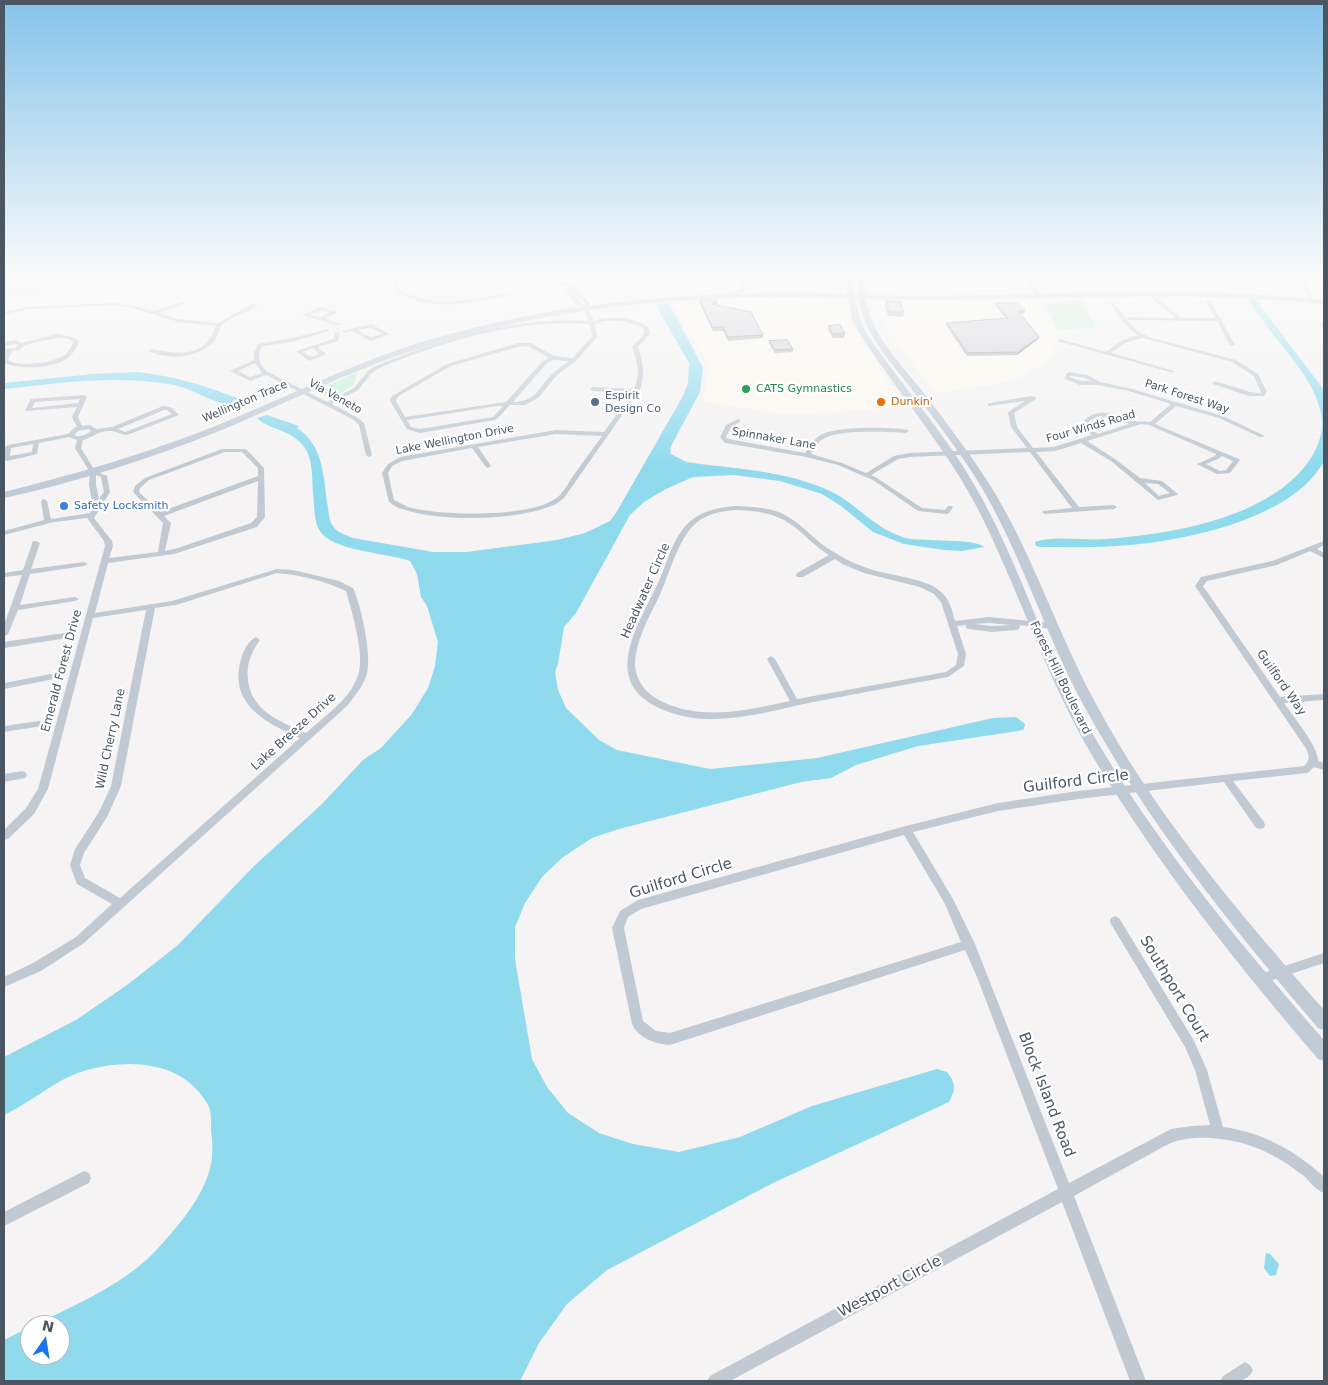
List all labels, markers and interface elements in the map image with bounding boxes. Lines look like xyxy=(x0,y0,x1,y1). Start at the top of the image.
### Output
street label: Via Veneto xyxy=(306,377,364,417)
street label: Park Forest Way xyxy=(1143,377,1231,417)
street label: Wellington Trace xyxy=(201,378,289,426)
place label: CATS Gymnastics xyxy=(756,382,852,396)
marker: CATS Gymnastics xyxy=(740,383,752,395)
place label: Espirit Design Co xyxy=(605,389,661,415)
place label: Dunkin' xyxy=(891,395,933,409)
marker: Espirit Design Co xyxy=(589,396,601,408)
marker: Dunkin' xyxy=(875,396,887,408)
street label: Four Winds Road xyxy=(1045,408,1137,446)
street label: Lake Wellington Drive xyxy=(395,422,515,458)
street label: Spinnaker Lane xyxy=(731,425,817,453)
place label: Safety Locksmith xyxy=(74,499,169,513)
marker: Safety Locksmith xyxy=(58,500,70,512)
street label: Headwater Circle xyxy=(618,541,674,641)
street label: Emerald Forest Drive xyxy=(39,608,85,734)
street label: Forest Hill Boulevard xyxy=(1026,619,1094,737)
street label: Guilford Way xyxy=(1253,647,1309,719)
street label: Wild Cherry Lane xyxy=(93,687,129,791)
street label: Lake Breeze Drive xyxy=(249,690,339,774)
street label: Guilford Circle xyxy=(1022,767,1130,797)
street label: Guilford Circle xyxy=(628,855,734,903)
street label: Southport Court xyxy=(1135,933,1213,1045)
street label: Block Island Road xyxy=(1014,1030,1078,1160)
street label: Westport Circle xyxy=(835,1252,945,1322)
north arrow xyxy=(20,1315,70,1365)
text: N xyxy=(41,1317,56,1335)

